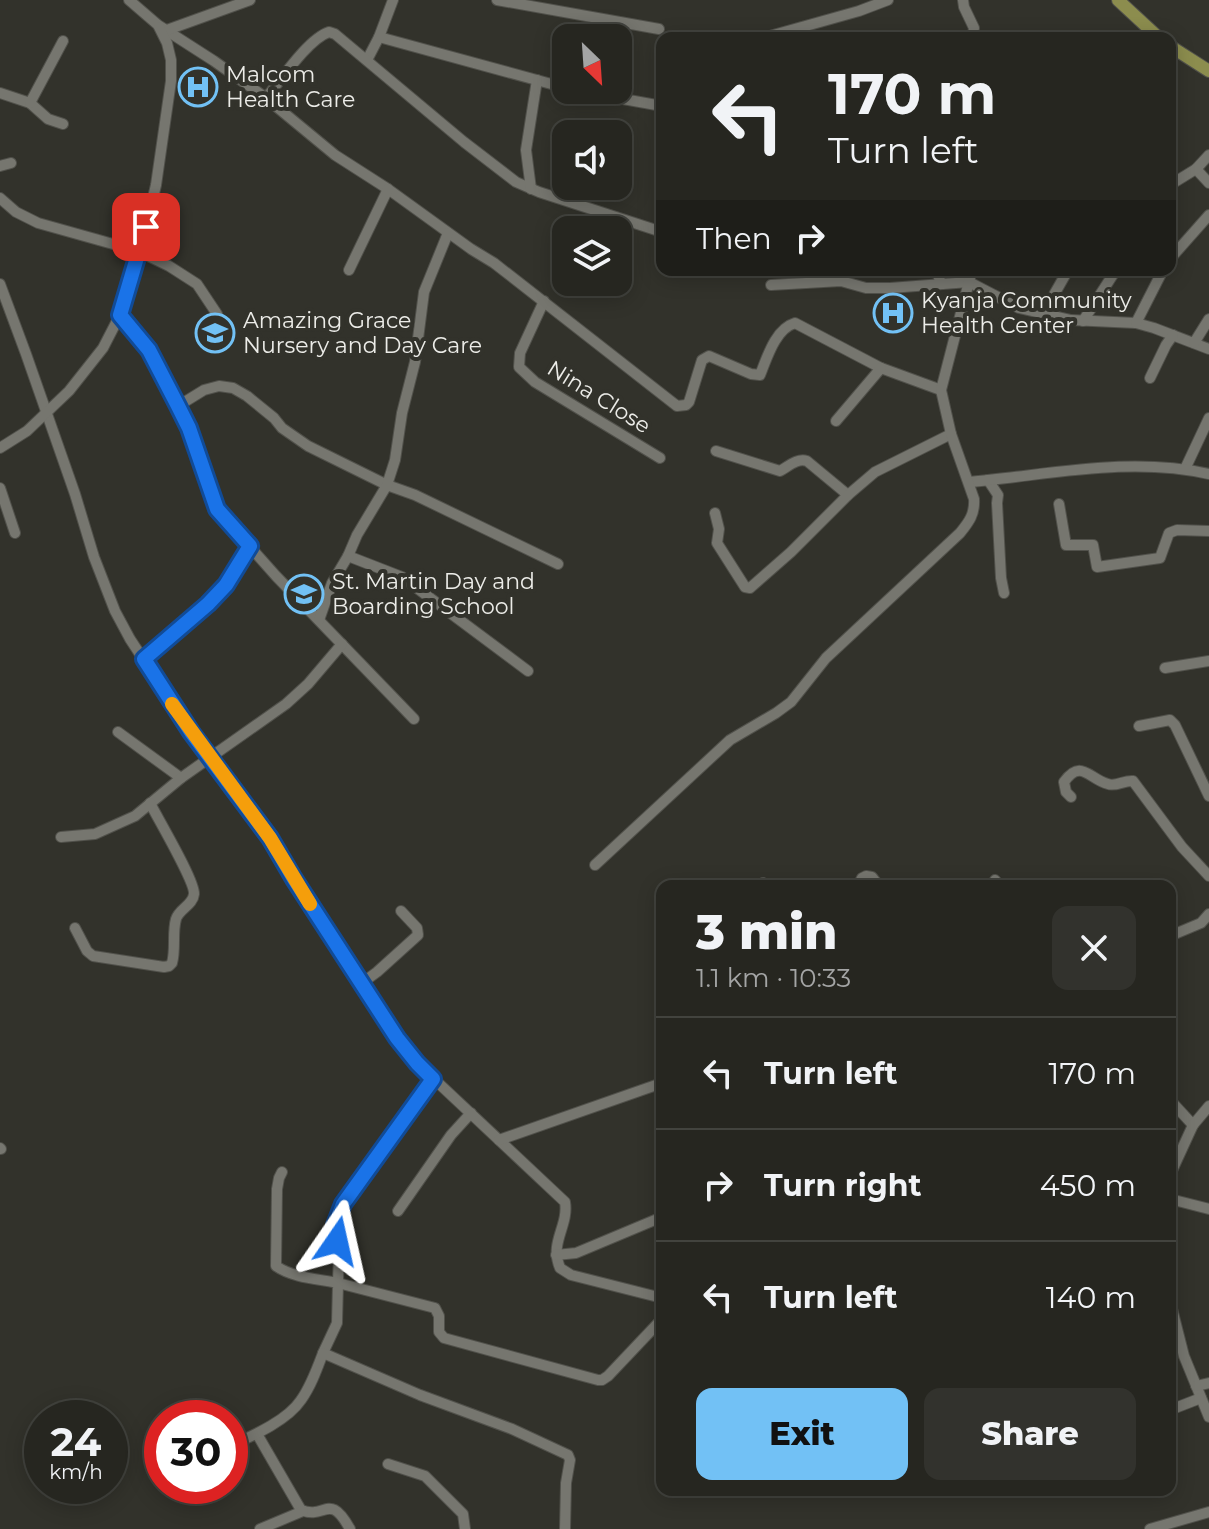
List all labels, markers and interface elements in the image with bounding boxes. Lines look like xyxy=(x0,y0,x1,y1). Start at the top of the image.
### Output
north arrow xyxy=(552,24,632,104)
map controls xyxy=(552,24,632,296)
text: 170 m xyxy=(828,60,996,128)
place label: Malcom Health Care xyxy=(226,61,355,113)
icon: left xyxy=(696,64,800,168)
hospital icon: Malcom Health Care xyxy=(177,66,219,108)
button: sound xyxy=(552,120,632,200)
text: Turn left xyxy=(828,128,979,172)
pin xyxy=(112,193,180,261)
icon: arrive xyxy=(124,205,168,249)
button: layers xyxy=(552,216,632,296)
icon: right xyxy=(788,216,832,260)
text: Then xyxy=(696,220,772,257)
place label: Kyanja Community Health Center xyxy=(921,287,1132,339)
hospital icon: Kyanja Community Health Center xyxy=(872,292,914,334)
place label: Amazing Grace Nursery and Day Care xyxy=(243,307,482,359)
school or university icon: Amazing Grace Nursery and Day Care xyxy=(194,312,236,354)
street label: Nina Close xyxy=(542,355,656,439)
place label: St. Martin Day and Boarding School xyxy=(332,568,535,620)
school or university icon: St. Martin Day and Boarding School xyxy=(283,573,325,615)
text: 3 min xyxy=(696,903,838,961)
button: close xyxy=(1052,906,1136,990)
text: 1.1 km · 10:33 xyxy=(696,962,851,994)
icon: left xyxy=(696,1051,740,1095)
text: Turn left xyxy=(764,1055,897,1092)
text: 170 m xyxy=(1049,1055,1136,1092)
icon: right xyxy=(696,1163,740,1207)
text: Turn right xyxy=(764,1167,921,1204)
text: 450 m xyxy=(1040,1167,1136,1204)
position arrow xyxy=(295,1199,379,1283)
icon: left xyxy=(696,1275,740,1319)
text: Turn left xyxy=(764,1279,897,1316)
text: 140 m xyxy=(1046,1279,1136,1316)
button: Exit xyxy=(696,1388,908,1480)
button: Share xyxy=(924,1388,1136,1480)
speed limit sign: 30 xyxy=(144,1400,248,1504)
text: 24 xyxy=(51,1417,101,1466)
text: km/h xyxy=(49,1460,103,1484)

